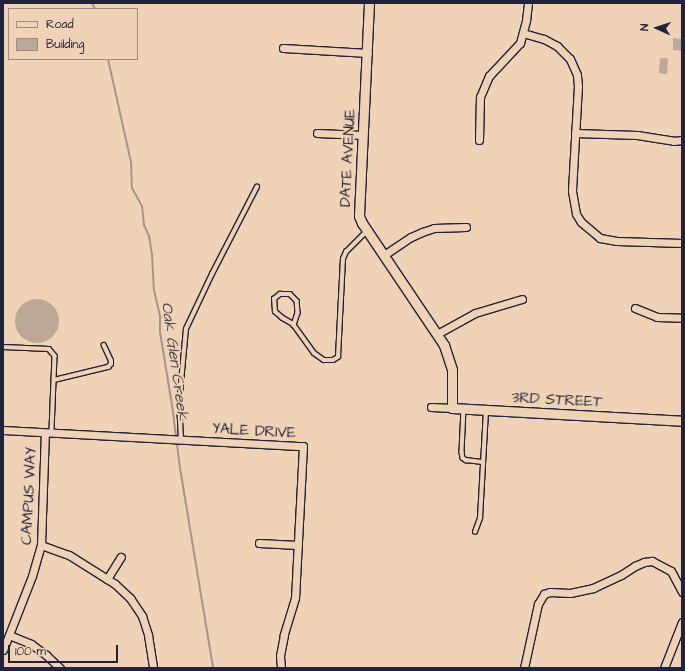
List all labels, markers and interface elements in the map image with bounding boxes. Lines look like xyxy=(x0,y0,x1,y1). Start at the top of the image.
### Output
legend xyxy=(8,8,138,60)
north arrow xyxy=(637,8,677,48)
text: Road xyxy=(46,16,74,33)
text: N xyxy=(637,24,652,31)
text: Building xyxy=(46,36,84,53)
street label: DATE AVENUE xyxy=(336,109,360,207)
water label: Oak Glen Creek xyxy=(157,301,193,421)
street label: 3RD STREET xyxy=(511,389,603,411)
street label: YALE DRIVE xyxy=(212,420,296,442)
street label: CAMPUS WAY xyxy=(17,447,41,545)
scale bar xyxy=(10,637,120,663)
text: 100 m xyxy=(15,643,46,660)

